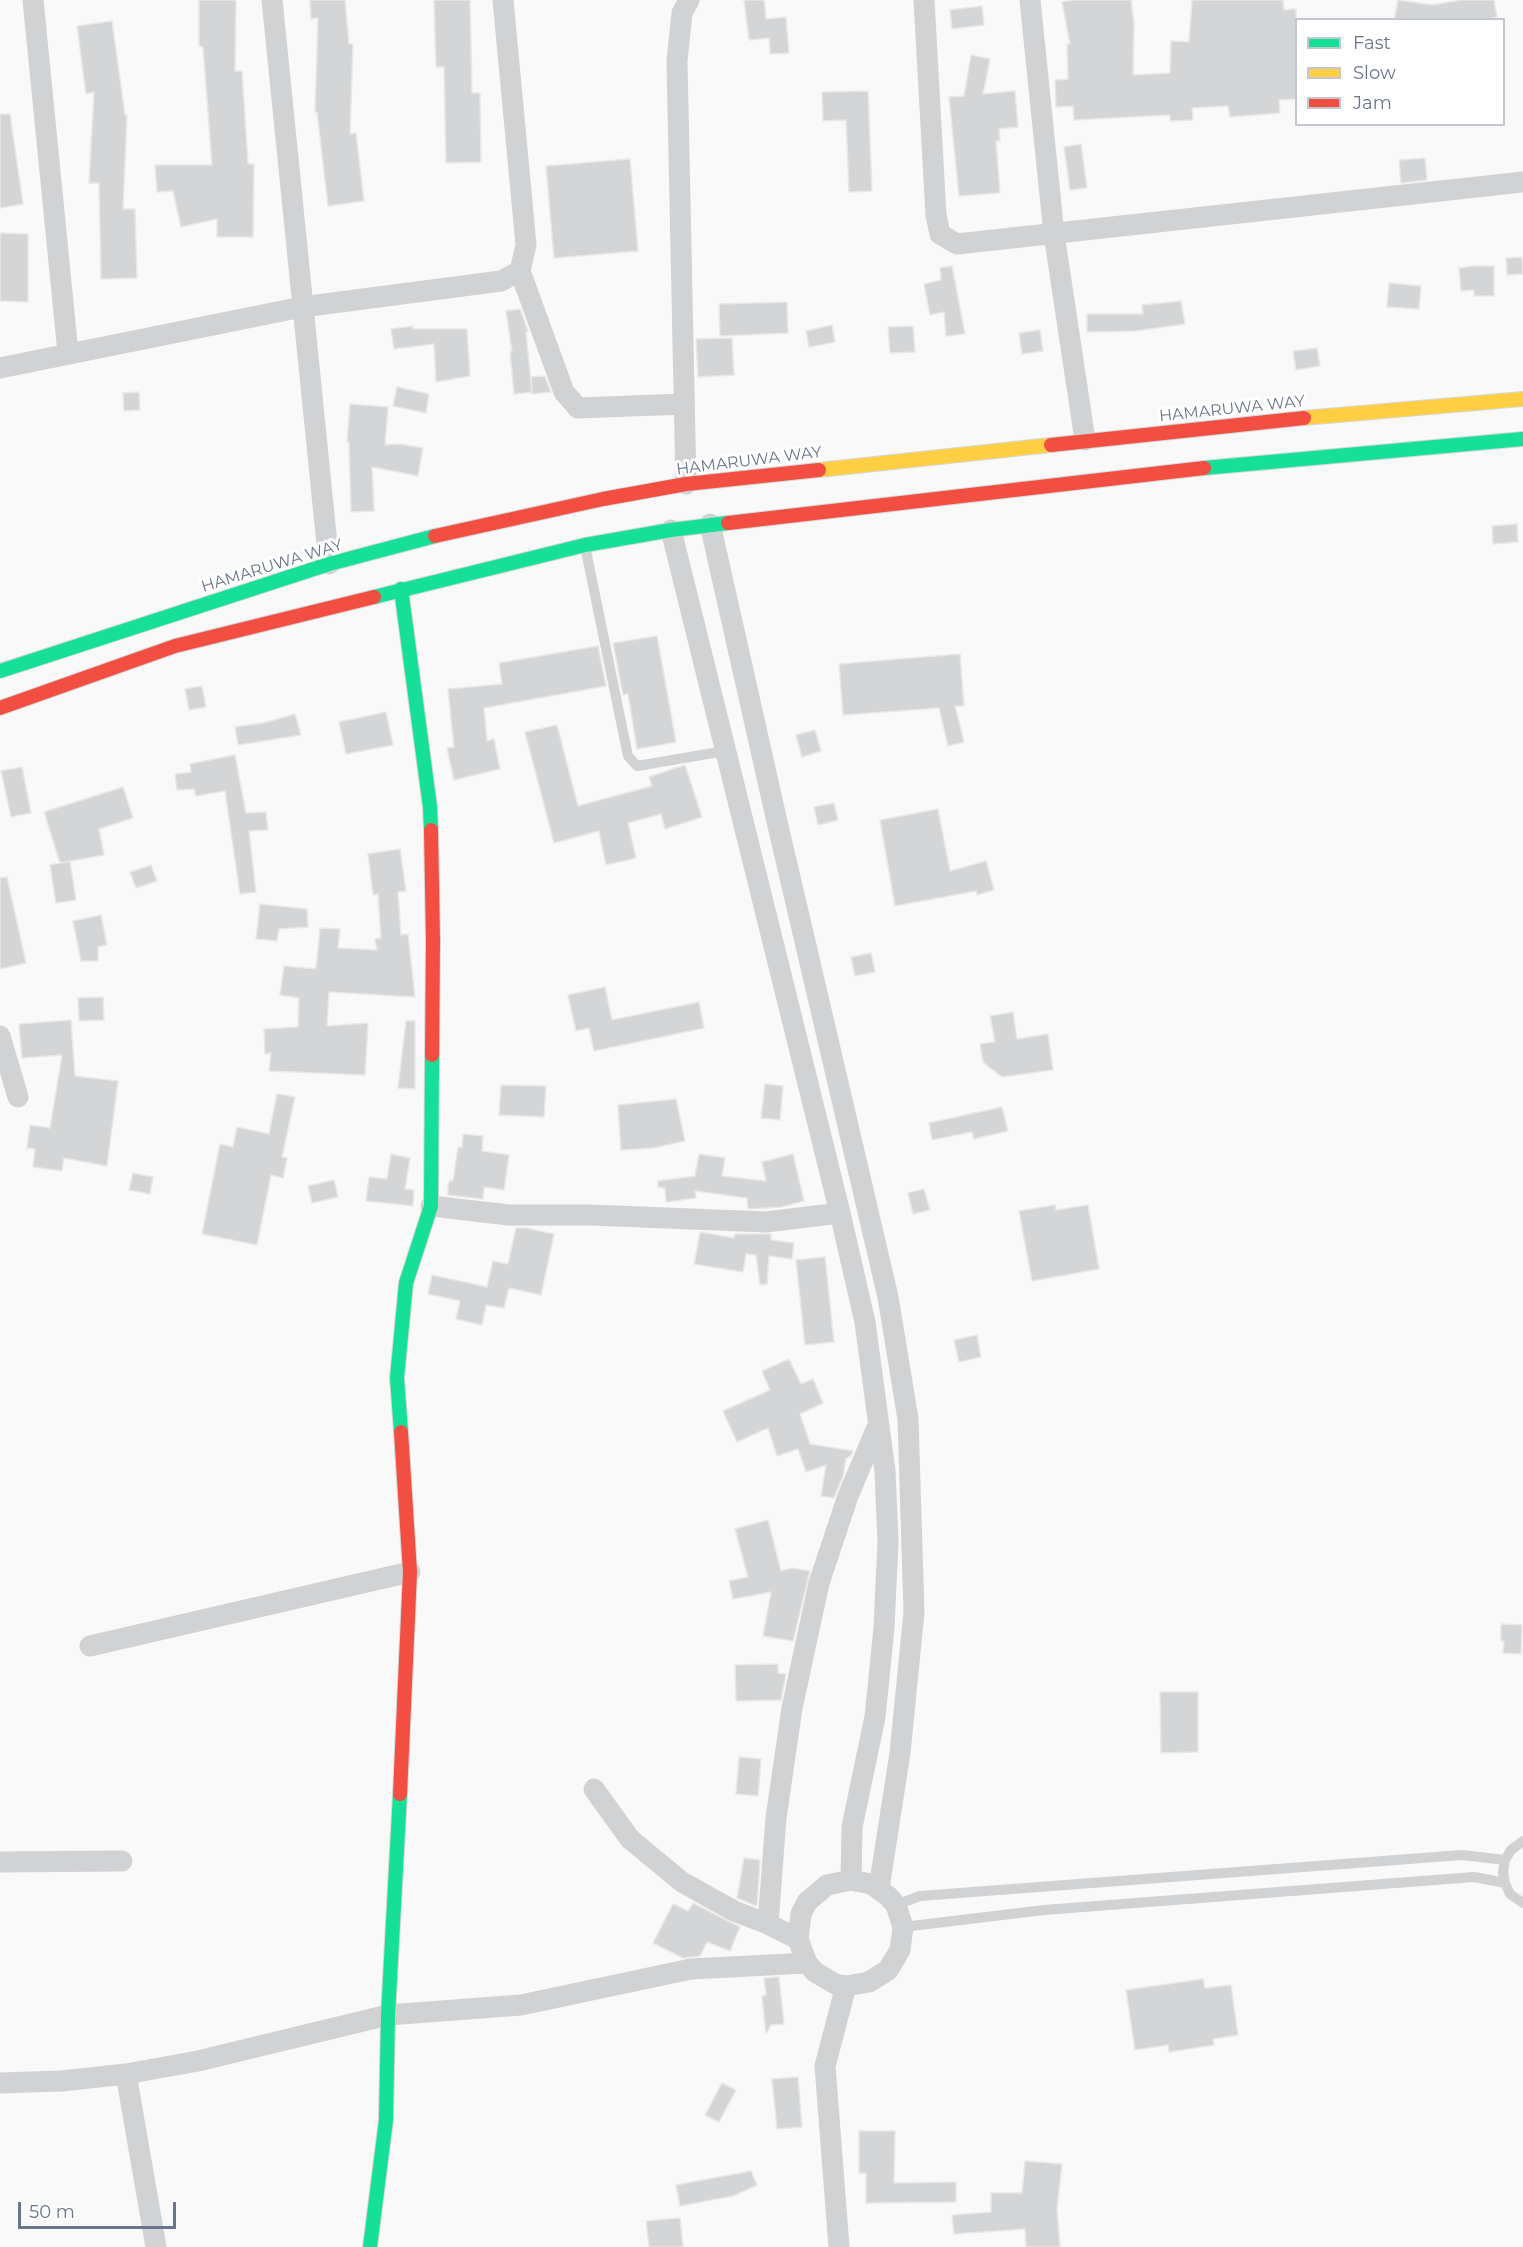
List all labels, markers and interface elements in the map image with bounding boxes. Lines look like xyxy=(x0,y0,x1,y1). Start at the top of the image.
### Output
legend xyxy=(1295,18,1505,126)
text: Fast xyxy=(1353,32,1391,54)
text: Slow xyxy=(1353,62,1396,84)
text: Jam xyxy=(1353,92,1392,114)
street label: HAMARUWA WAY xyxy=(1158,392,1306,426)
street label: HAMARUWA WAY xyxy=(675,443,823,479)
street label: HAMARUWA WAY xyxy=(199,535,345,597)
scale bar xyxy=(21,2190,178,2228)
text: 50 m xyxy=(29,2201,75,2223)

